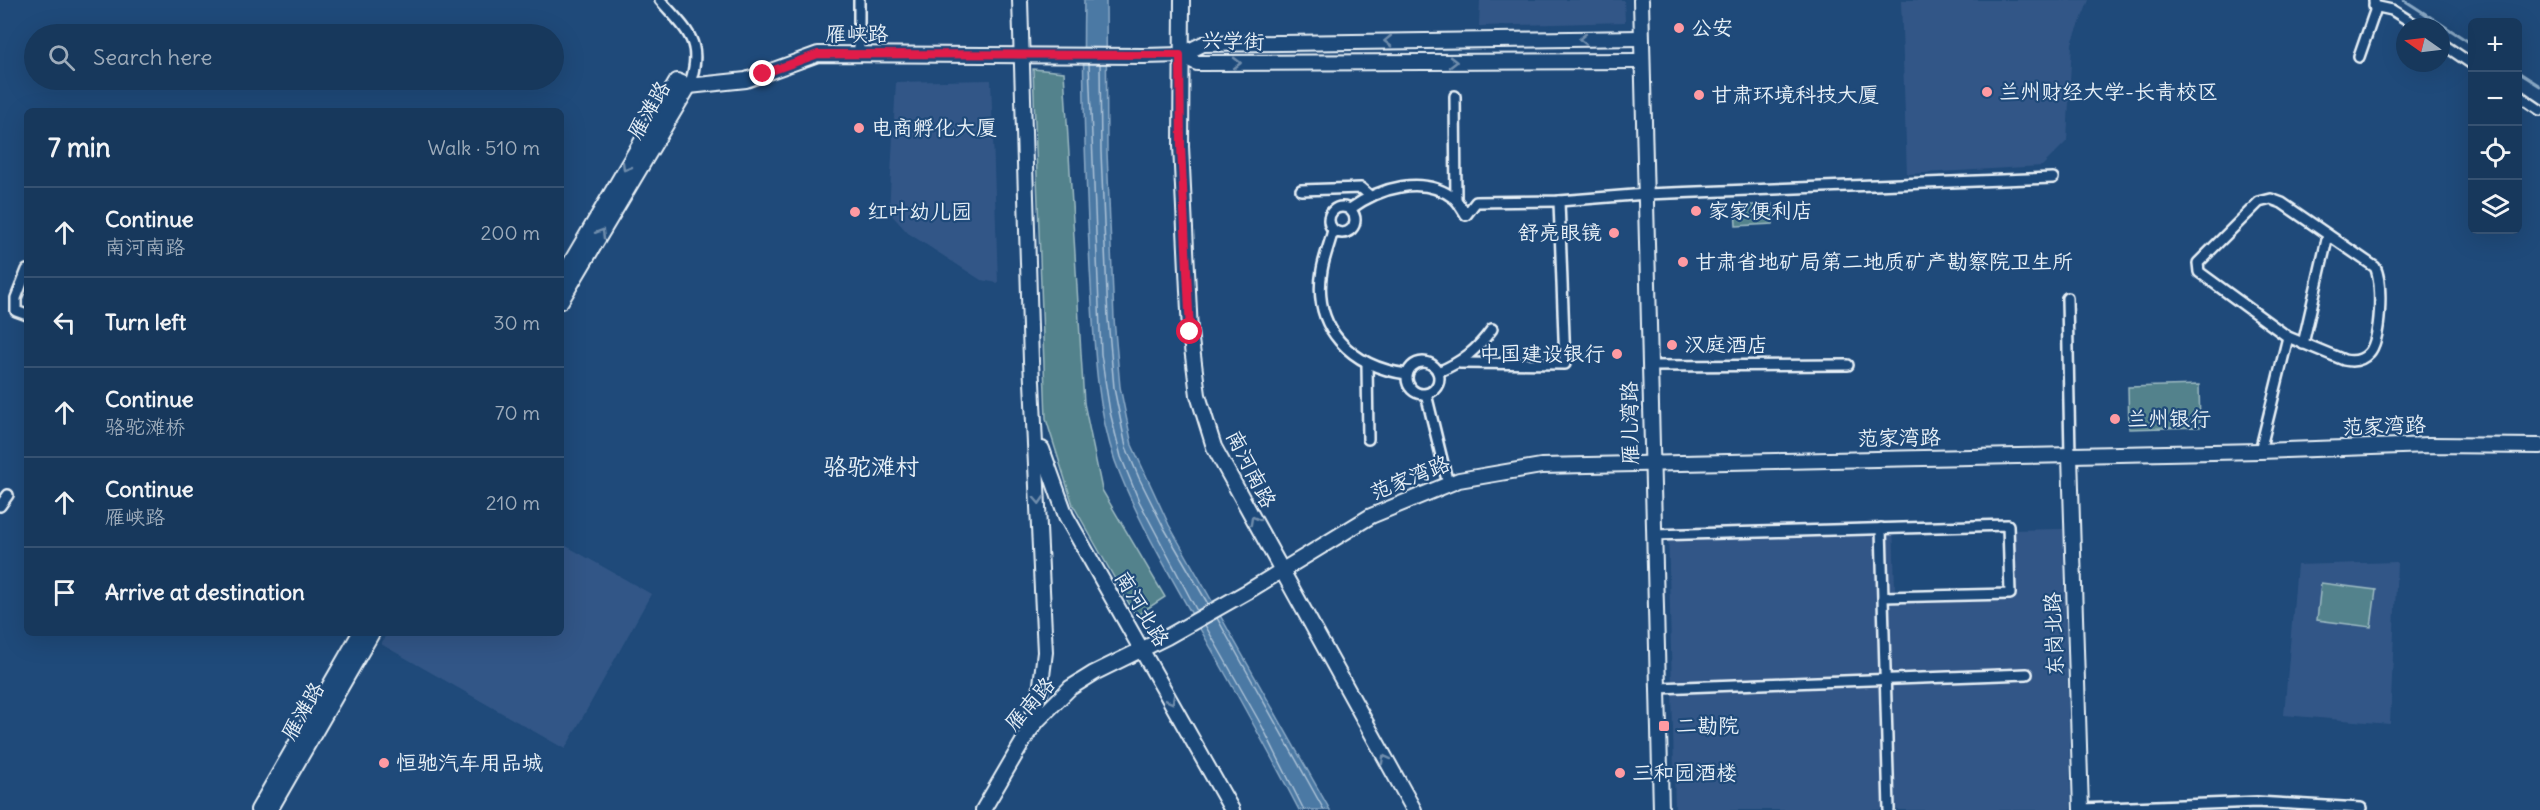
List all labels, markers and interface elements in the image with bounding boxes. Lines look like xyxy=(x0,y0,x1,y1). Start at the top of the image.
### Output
place label: 公安 xyxy=(1691,14,1733,41)
north arrow xyxy=(2396,18,2450,72)
map controls xyxy=(2468,18,2522,234)
button: + xyxy=(2468,18,2522,72)
street label: 雁峡路 xyxy=(826,20,889,47)
marker: 公安 xyxy=(1672,21,1686,35)
search box xyxy=(24,24,564,90)
street label: 兴学街 xyxy=(1201,26,1265,55)
one-way arrow xyxy=(1578,33,1587,45)
one-way arrow xyxy=(1383,35,1392,48)
icon: search xyxy=(45,41,78,74)
text: Search here xyxy=(93,43,212,71)
one-way arrow xyxy=(1449,56,1458,68)
one-way arrow xyxy=(1233,57,1242,69)
route end xyxy=(749,60,775,86)
button: − xyxy=(2468,72,2522,126)
street label: 雁滩路 xyxy=(621,76,676,144)
place label: 兰州财经大学-长青校区 xyxy=(1999,78,2218,105)
place label: 甘肃环境科技大厦 xyxy=(1711,81,1879,108)
marker: 兰州财经大学-长青校区 xyxy=(1980,85,1994,99)
marker: 甘肃环境科技大厦 xyxy=(1692,88,1706,102)
place label: 电商孵化大厦 xyxy=(871,114,997,141)
marker: 电商孵化大厦 xyxy=(852,121,866,135)
button: locate xyxy=(2468,126,2522,180)
text: 7 min xyxy=(48,131,111,164)
text: Walk · 510 m xyxy=(428,135,540,160)
one-way arrow xyxy=(622,161,633,171)
button: layers xyxy=(2468,180,2522,234)
place label: 家家便利店 xyxy=(1708,197,1813,224)
place label: 红叶幼儿园 xyxy=(867,198,972,225)
marker: 家家便利店 xyxy=(1689,204,1703,218)
text: Continue xyxy=(105,205,194,233)
marker: 红叶幼儿园 xyxy=(848,205,862,219)
icon: ahead xyxy=(48,216,81,249)
place label: 舒亮眼镜 xyxy=(1518,219,1602,246)
text: 200 m xyxy=(480,220,540,245)
marker: 舒亮眼镜 xyxy=(1607,226,1621,240)
one-way arrow xyxy=(594,229,605,239)
text: 南河南路 xyxy=(105,234,185,259)
place label: 甘肃省地矿局第二地质矿产勘察院卫生所 xyxy=(1695,248,2073,275)
marker: 甘肃省地矿局第二地质矿产勘察院卫生所 xyxy=(1676,255,1690,269)
icon: left xyxy=(48,306,81,339)
text: Turn left xyxy=(105,308,186,336)
text: 30 m xyxy=(493,310,540,335)
route start xyxy=(1176,318,1202,344)
place label: 汉庭酒店 xyxy=(1684,331,1768,358)
marker: 汉庭酒店 xyxy=(1665,338,1679,352)
place label: 中国建设银行 xyxy=(1479,340,1605,367)
marker: 中国建设银行 xyxy=(1610,347,1624,361)
street label: 雁儿湾路 xyxy=(1615,381,1644,465)
text: Continue xyxy=(105,385,194,413)
icon: ahead xyxy=(48,396,81,429)
text: 70 m xyxy=(495,400,540,425)
place label: 兰州银行 xyxy=(2127,405,2211,432)
street label: 范家湾路 xyxy=(2342,411,2426,440)
marker: 兰州银行 xyxy=(2108,412,2122,426)
text: 骆驼滩桥 xyxy=(105,414,185,439)
street label: 范家湾路 xyxy=(1857,423,1941,452)
street label: 南河南路 xyxy=(1220,425,1283,512)
street label: 范家湾路 xyxy=(1366,449,1454,506)
district label: 骆驼滩村 xyxy=(823,451,919,481)
text: Continue xyxy=(105,475,194,503)
icon: ahead xyxy=(48,486,81,519)
text: 210 m xyxy=(486,490,540,515)
one-way arrow xyxy=(1033,495,1046,504)
text: 雁峡路 xyxy=(105,504,165,529)
one-way arrow xyxy=(1250,516,1261,526)
street label: 南河北路 xyxy=(1109,566,1176,652)
icon: arrive xyxy=(48,576,81,609)
text: Arrive at destination xyxy=(105,578,305,606)
street label: 东岗北路 xyxy=(2039,592,2068,676)
street label: 雁南路 xyxy=(999,671,1060,736)
street label: 雁滩路 xyxy=(275,677,330,745)
one-way arrow xyxy=(1164,694,1175,704)
place label: 二勘院 xyxy=(1676,712,1739,739)
marker: 二勘院 xyxy=(1657,719,1671,733)
place label: 恒驰汽车用品城 xyxy=(396,749,543,776)
one-way arrow xyxy=(1381,755,1393,765)
marker: 恒驰汽车用品城 xyxy=(377,756,391,770)
place label: 三和园酒楼 xyxy=(1632,759,1737,786)
marker: 三和园酒楼 xyxy=(1613,766,1627,780)

